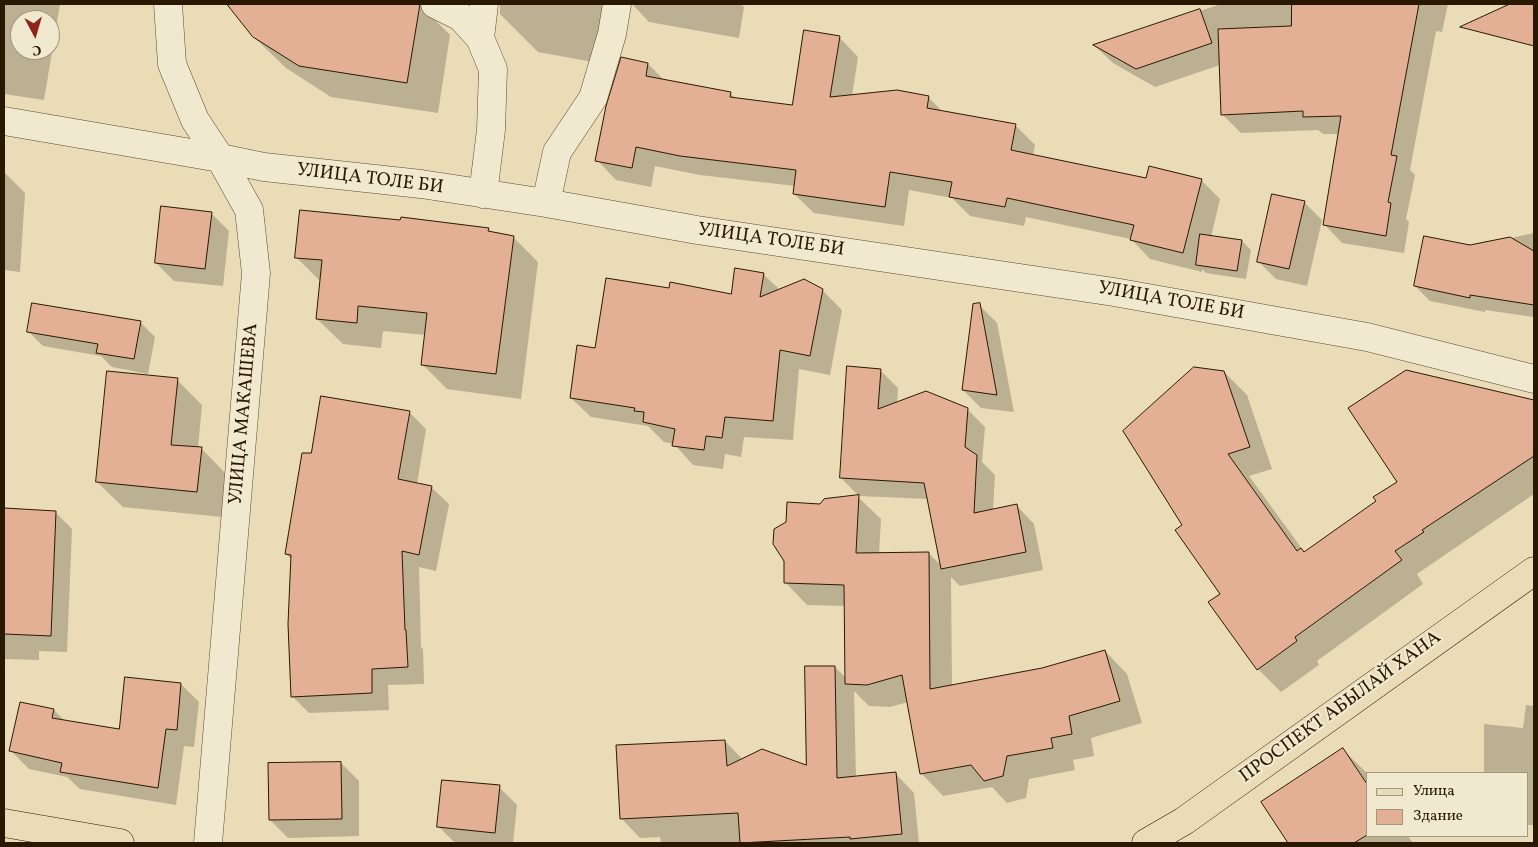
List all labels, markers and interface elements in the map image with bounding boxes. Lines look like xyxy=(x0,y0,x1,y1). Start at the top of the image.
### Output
north arrow xyxy=(10,10,60,60)
text: С xyxy=(31,40,42,59)
street label: УЛИЦА ТОЛЕ БИ xyxy=(295,160,445,200)
street label: УЛИЦА ТОЛЕ БИ xyxy=(696,219,846,263)
street label: УЛИЦА ТОЛЕ БИ xyxy=(1096,278,1246,326)
street label: УЛИЦА МАКАШЕВА xyxy=(226,322,264,506)
street label: ПРОСПЕКТ АБЫЛАЙ ХАНА xyxy=(1236,627,1446,789)
legend xyxy=(1366,772,1528,837)
text: Улица xyxy=(1413,781,1455,802)
text: Здание xyxy=(1413,806,1463,827)

